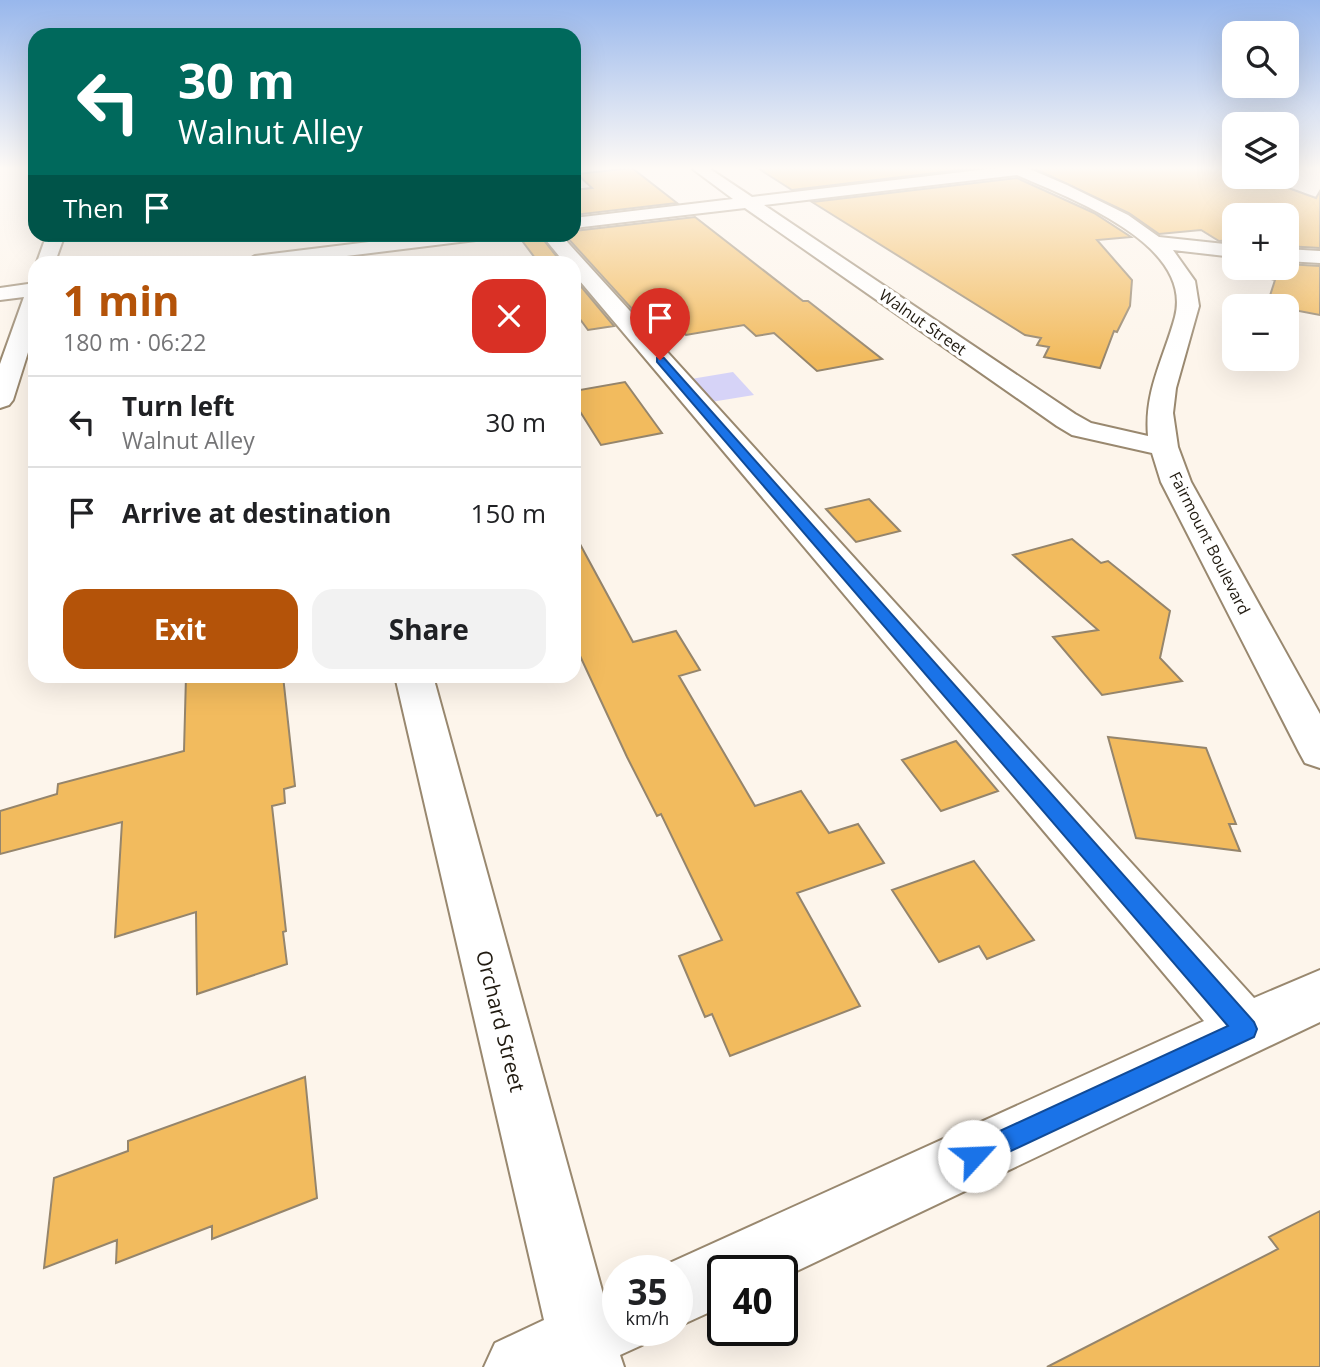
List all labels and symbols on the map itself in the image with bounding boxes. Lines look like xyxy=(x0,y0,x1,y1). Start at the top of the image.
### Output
street label: Walnut Street xyxy=(875,284,971,360)
pin xyxy=(630,288,690,360)
street label: Fairmount Boulevard xyxy=(1164,468,1256,618)
street label: Orchard Street xyxy=(470,947,532,1095)
position arrow xyxy=(937,1119,1011,1193)
speed limit sign: 40 xyxy=(707,1255,798,1346)

